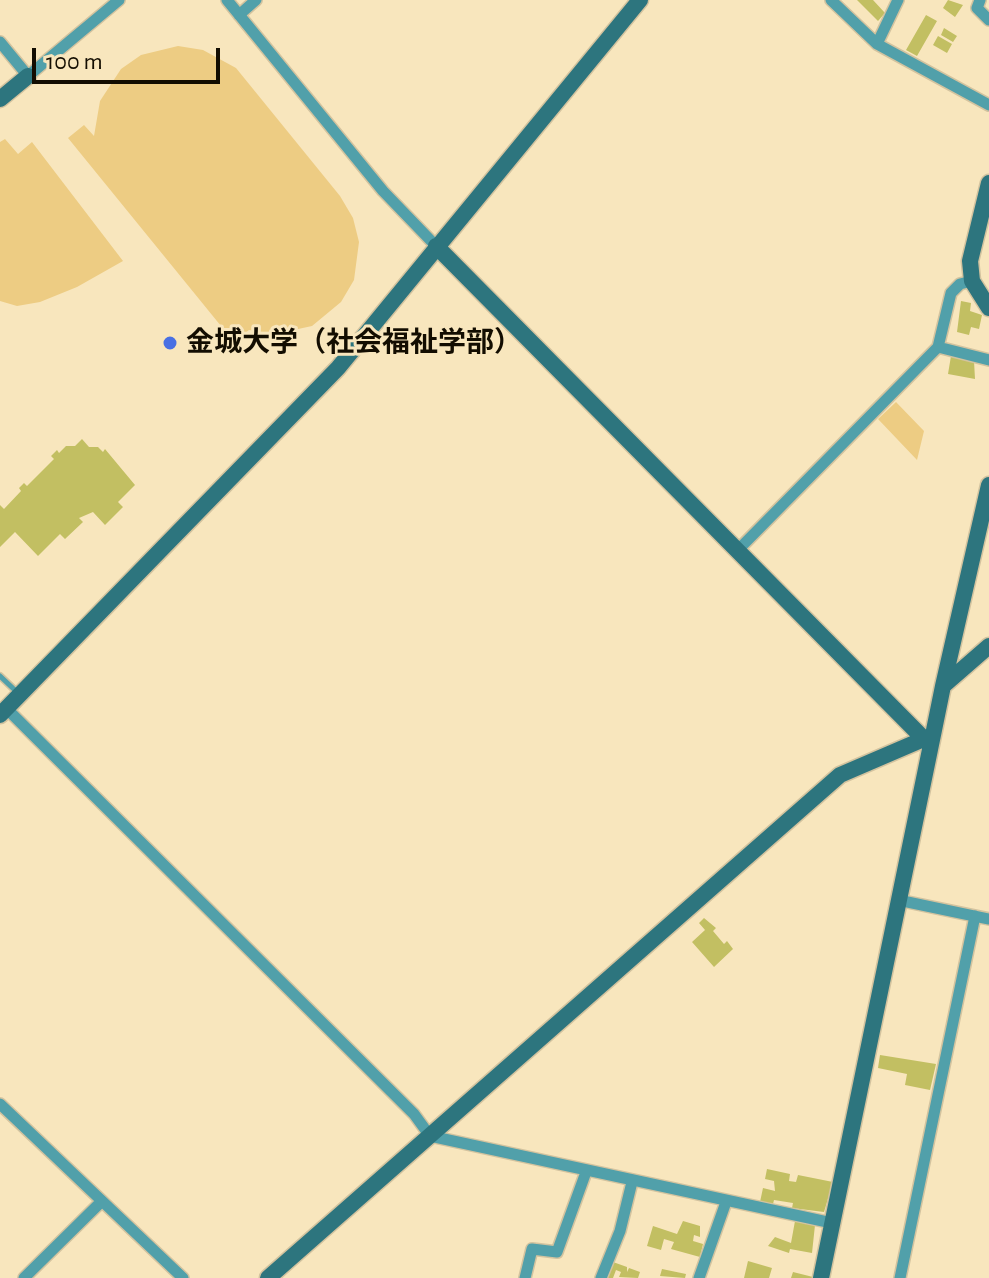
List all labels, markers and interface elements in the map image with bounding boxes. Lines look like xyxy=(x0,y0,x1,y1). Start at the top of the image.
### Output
scale bar xyxy=(36,32,224,82)
text: 100 m xyxy=(46,50,103,74)
place label: 金城大学（社会福祉学部） xyxy=(186,326,522,360)
marker: 金城大学（社会福祉学部） xyxy=(161,334,179,352)

